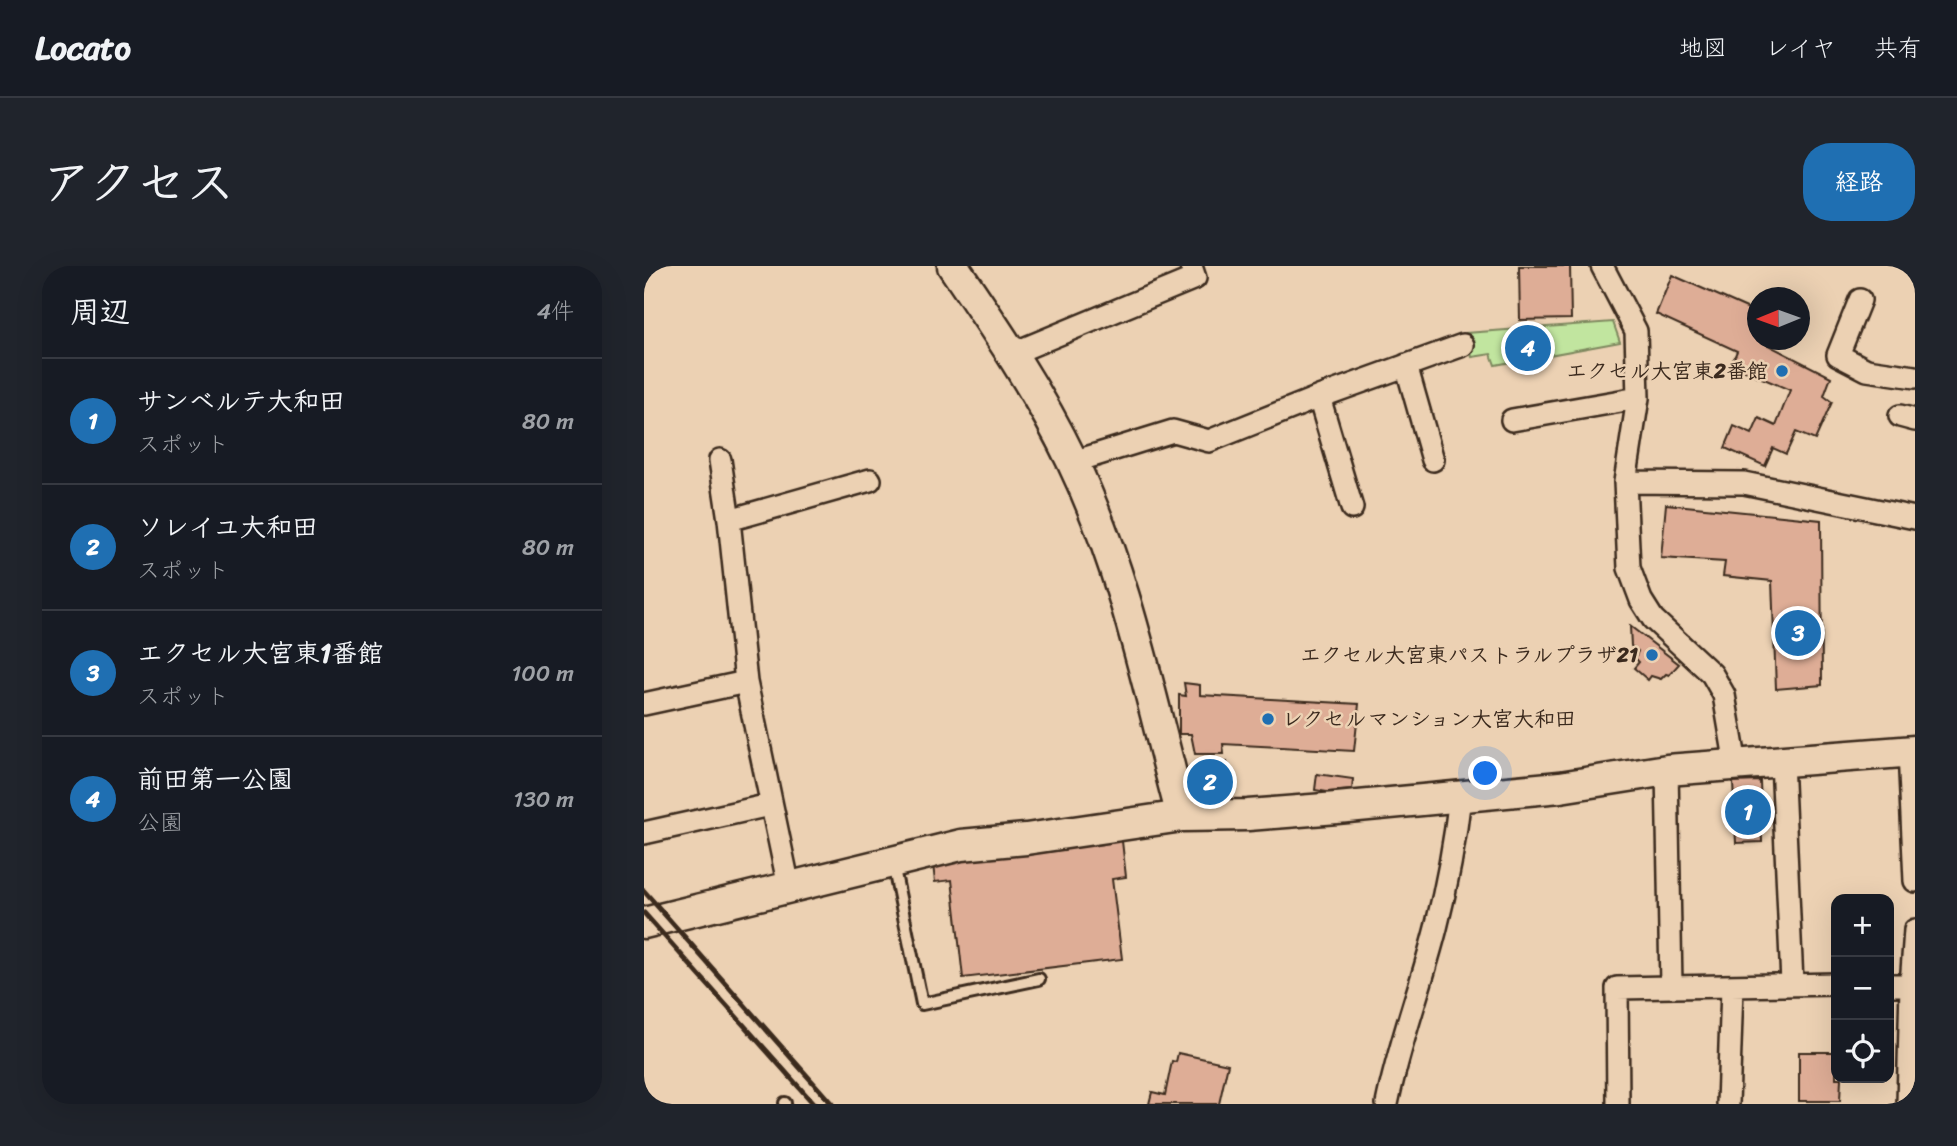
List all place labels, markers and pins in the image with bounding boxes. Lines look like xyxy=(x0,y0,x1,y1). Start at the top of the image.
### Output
pin: 4 xyxy=(1505,322,1551,374)
place label: エクセル大宮東2番館 xyxy=(1566,352,1768,390)
marker: エクセル大宮東2番館 xyxy=(1774,363,1790,379)
pin: 3 xyxy=(1775,607,1821,659)
place label: エクセル大宮東パストラルプラザ21 xyxy=(1300,636,1638,674)
marker: エクセル大宮東パストラルプラザ21 xyxy=(1644,647,1660,663)
place label: レクセルマンション大宮大和田 xyxy=(1282,700,1576,738)
marker: レクセルマンション大宮大和田 xyxy=(1260,711,1276,727)
pin: 2 xyxy=(1187,756,1233,808)
pin: 1 xyxy=(1725,786,1771,838)

